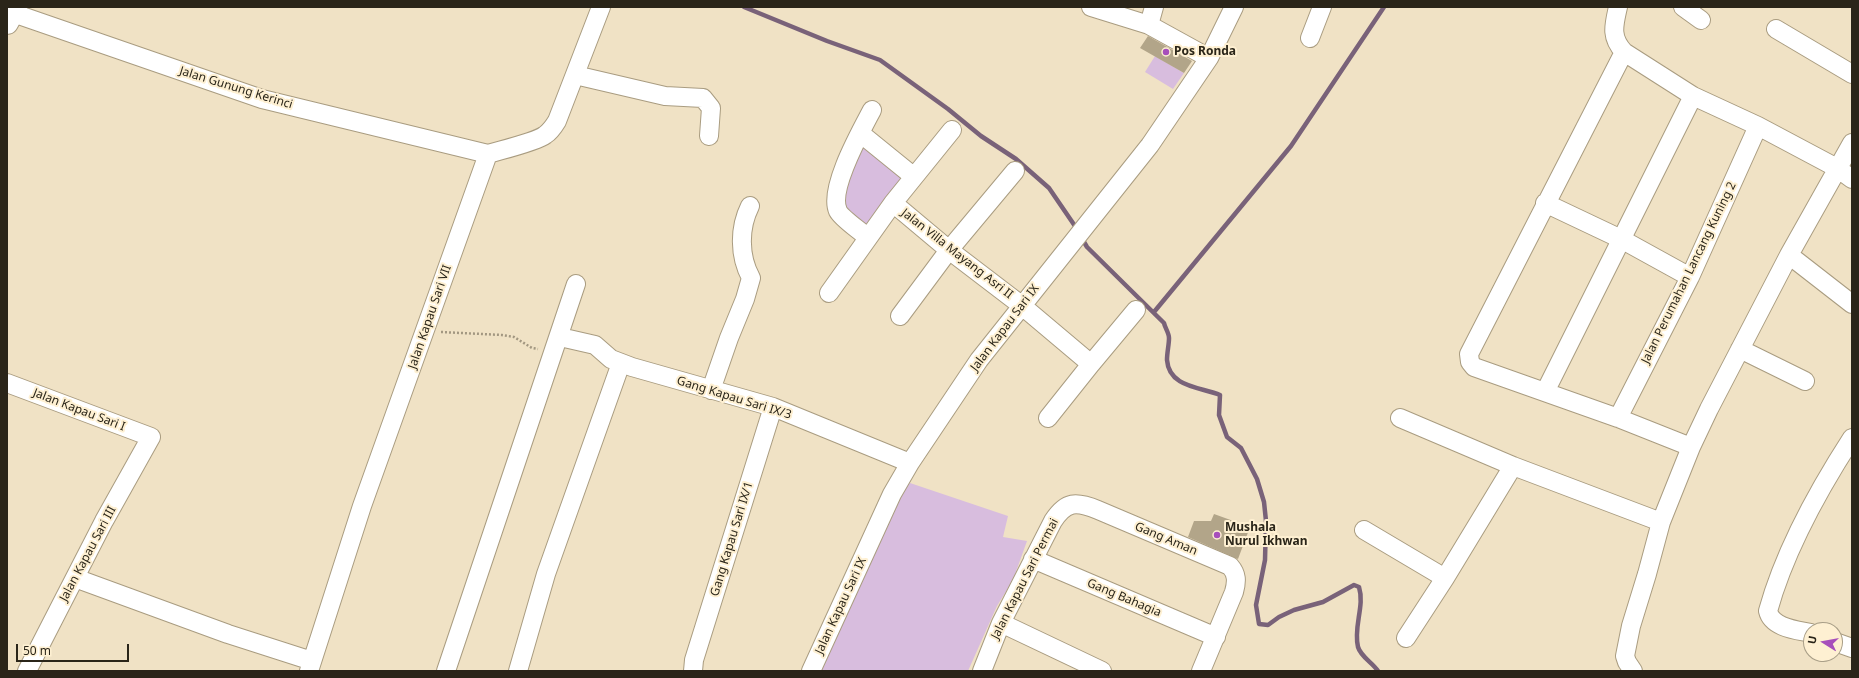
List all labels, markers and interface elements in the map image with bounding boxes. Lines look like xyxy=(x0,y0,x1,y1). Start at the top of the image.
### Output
place label: Pos Ronda xyxy=(1174,45,1236,59)
marker: Pos Ronda xyxy=(1161,47,1171,57)
street label: Jalan Gunung Kerinci xyxy=(178,64,294,112)
street label: Jalan Perumahan Lancang Kuning 2 xyxy=(1639,180,1739,366)
street label: Jalan Villa Mayang Asri II xyxy=(898,206,1016,302)
street label: Jalan Kapau Sari VII xyxy=(405,263,455,371)
street label: Jalan Kapau Sari IX xyxy=(968,282,1042,374)
street label: Gang Kapau Sari IX/3 xyxy=(675,374,793,422)
street label: Jalan Kapau Sari I xyxy=(31,386,127,434)
street label: Gang Kapau Sari IX/1 xyxy=(708,480,756,598)
street label: Jalan Kapau Sari III xyxy=(57,504,119,604)
street label: Jalan Kapau Sari Permai xyxy=(988,516,1062,642)
street label: Gang Aman xyxy=(1133,519,1199,559)
place label: Mushala Nurul Ikhwan xyxy=(1225,521,1308,549)
marker: Mushala Nurul Ikhwan xyxy=(1212,530,1222,540)
street label: Jalan Kapau Sari IX xyxy=(812,555,870,657)
street label: Gang Bahagia xyxy=(1085,576,1163,620)
north arrow xyxy=(1803,622,1843,662)
text: U xyxy=(1804,634,1820,645)
scale bar xyxy=(18,636,131,662)
text: 50 m xyxy=(23,642,51,659)

